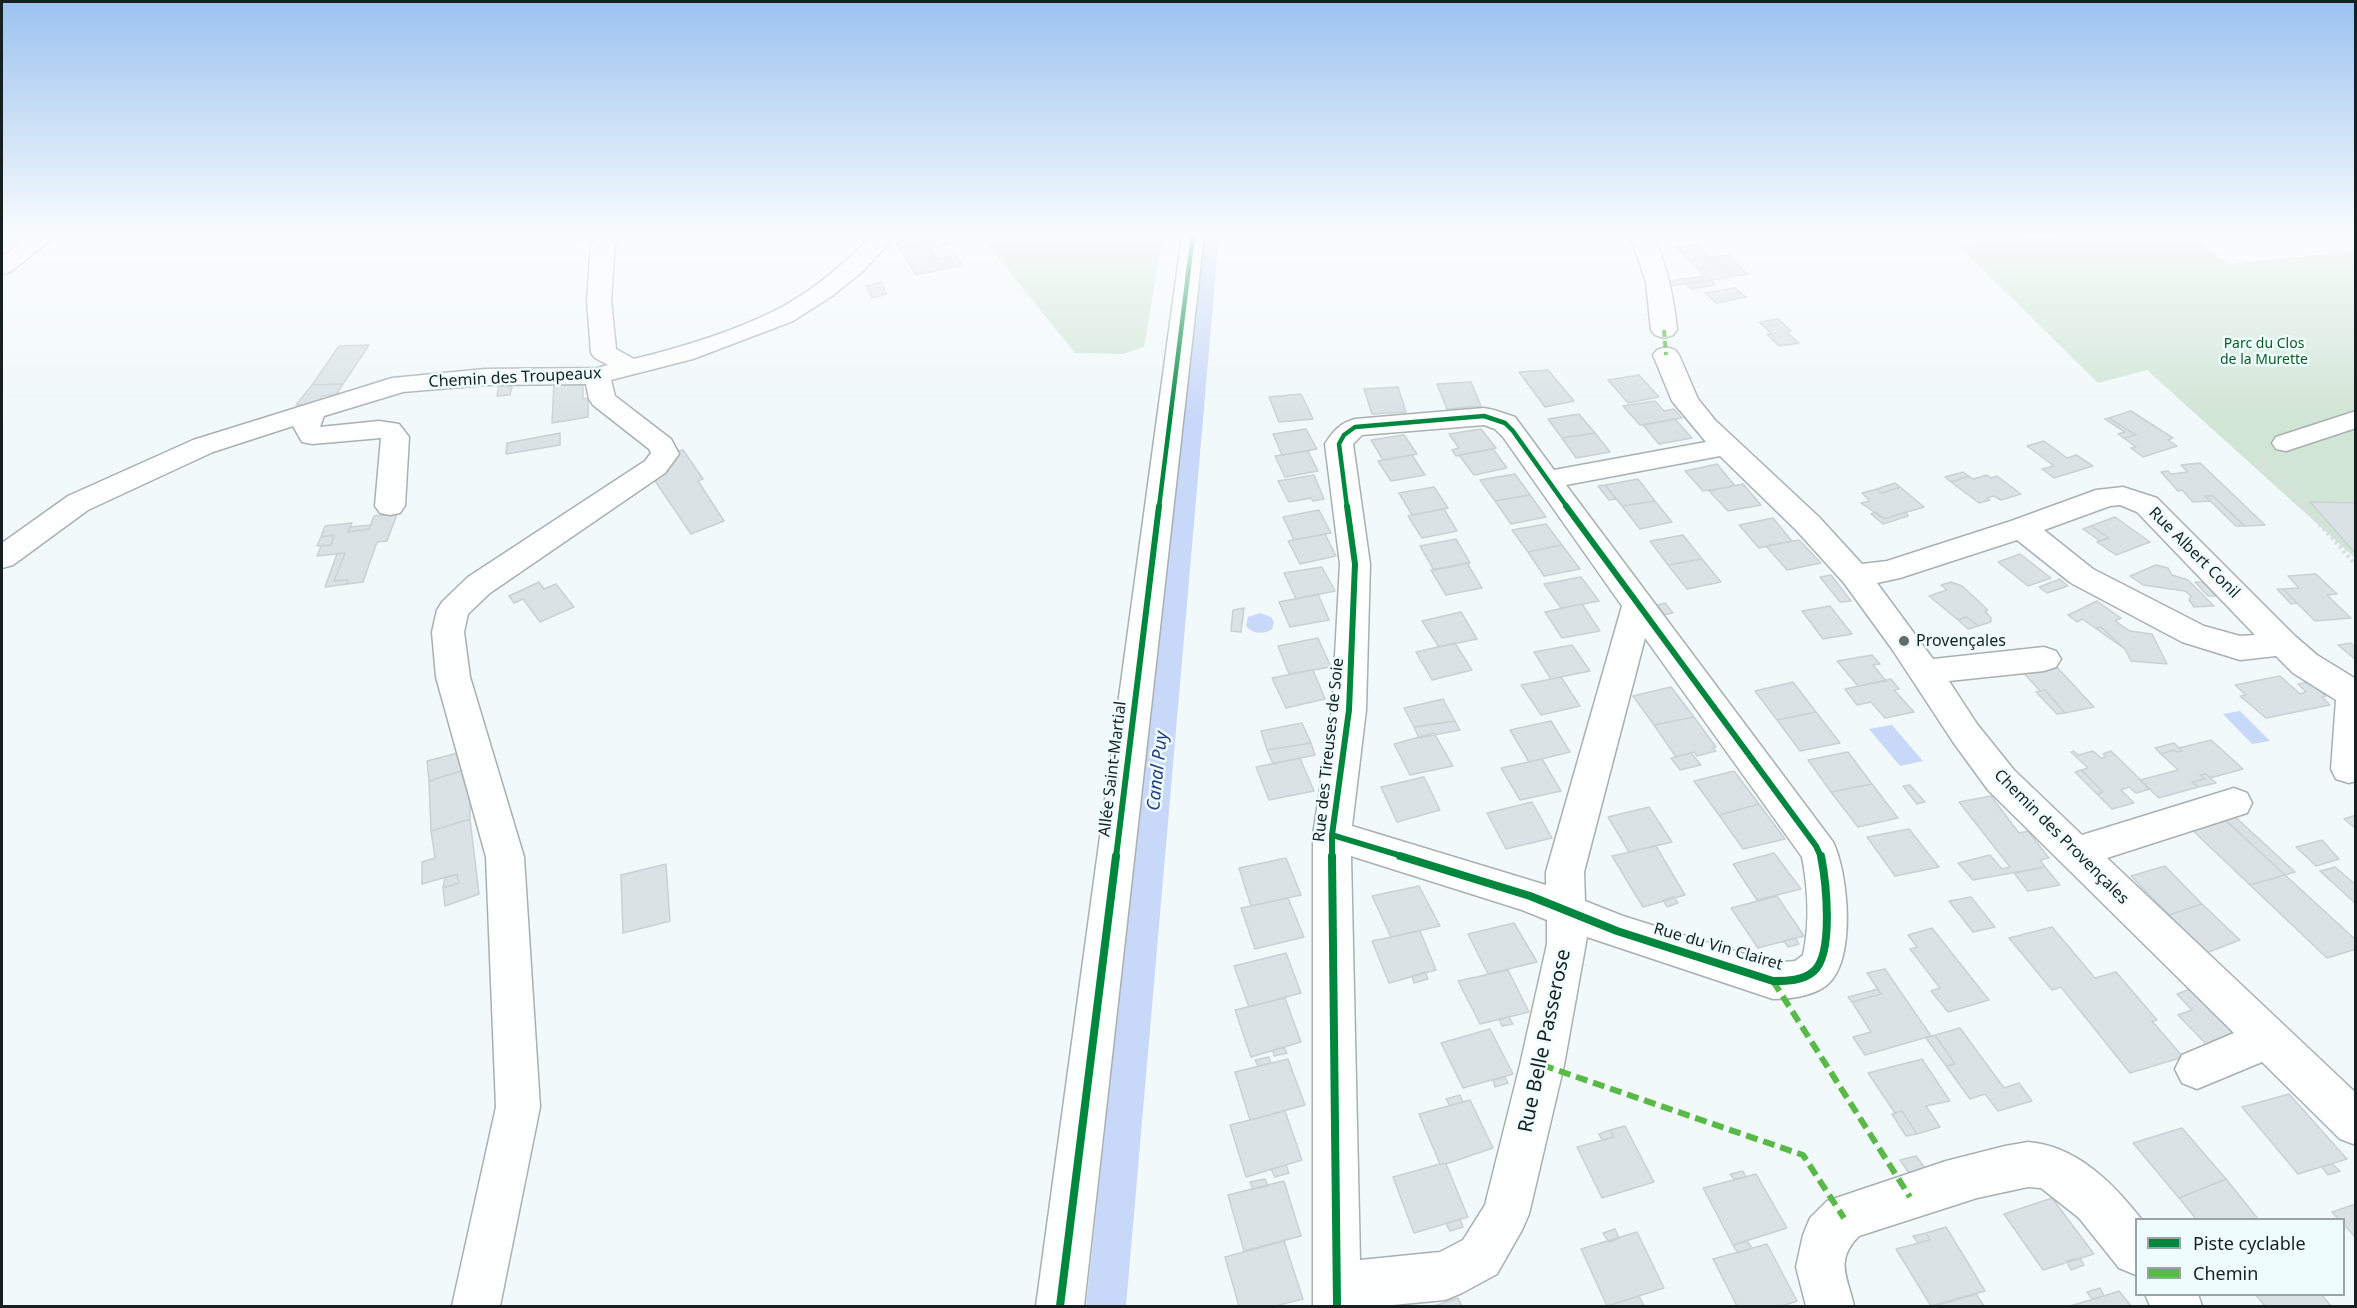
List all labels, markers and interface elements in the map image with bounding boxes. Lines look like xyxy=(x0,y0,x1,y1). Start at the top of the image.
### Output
park label: Parc du Clos de la Murette xyxy=(2220,336,2308,368)
street label: Chemin des Troupeaux xyxy=(428,364,602,392)
street label: Rue Albert Conil xyxy=(2145,504,2243,602)
place label: Provençales xyxy=(1916,631,2006,651)
marker: Provençales xyxy=(1897,634,1911,648)
street label: Rue des Tireuses de Soie xyxy=(1310,657,1348,843)
street label: Allée Saint-Martial xyxy=(1095,700,1131,838)
water label: Canal Puy xyxy=(1143,730,1173,812)
street label: Chemin des Provençales xyxy=(1990,766,2132,908)
street label: Rue du Vin Clairet xyxy=(1651,919,1785,975)
street label: Rue Belle Passerose xyxy=(1514,947,1576,1135)
legend xyxy=(2135,1218,2345,1296)
text: Piste cyclable xyxy=(2193,1231,2306,1255)
text: Chemin xyxy=(2193,1261,2258,1285)

